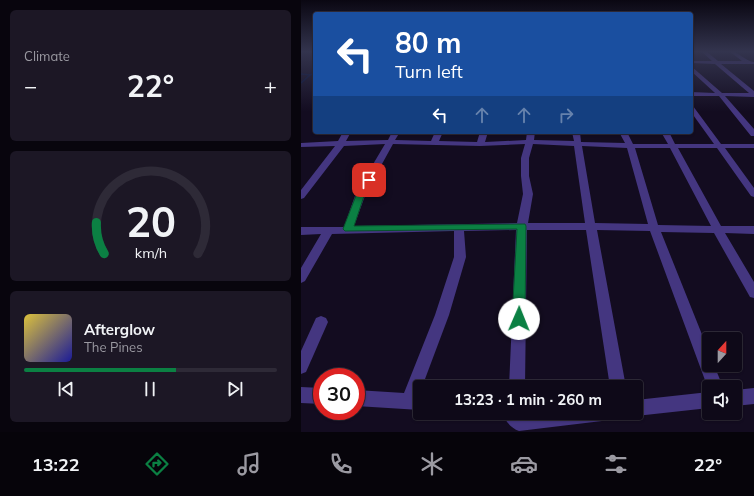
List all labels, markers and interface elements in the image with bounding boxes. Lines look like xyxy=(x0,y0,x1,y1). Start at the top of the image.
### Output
text: 80 m xyxy=(395,25,461,60)
icon: left xyxy=(329,28,381,80)
text: Climate xyxy=(24,48,70,64)
text: Turn left xyxy=(395,60,463,83)
text: 22° xyxy=(127,67,174,105)
text: − xyxy=(24,72,37,100)
text: + xyxy=(264,72,277,100)
icon: left xyxy=(429,104,451,126)
icon: ahead xyxy=(471,104,493,126)
icon: ahead xyxy=(513,104,535,126)
icon: right xyxy=(555,104,577,126)
pin xyxy=(352,163,386,197)
icon: arrive xyxy=(358,169,380,191)
text: 20 xyxy=(126,195,175,247)
text: km/h xyxy=(134,244,167,262)
position arrow xyxy=(498,298,540,340)
text: Afterglow xyxy=(84,320,155,339)
north arrow xyxy=(702,332,742,372)
map controls xyxy=(702,332,742,420)
text: The Pines xyxy=(84,339,143,355)
speed limit sign: 30 xyxy=(313,368,365,420)
icon: previous xyxy=(55,378,77,400)
icon: pause xyxy=(139,378,161,400)
icon: next xyxy=(224,378,246,400)
button: sound xyxy=(702,380,742,420)
text: 13:23 · 1 min · 260 m xyxy=(454,390,602,409)
icon: directions xyxy=(143,450,171,478)
icon: music xyxy=(235,450,263,478)
icon: phone xyxy=(327,450,355,478)
icon: climate xyxy=(418,450,446,478)
icon: car xyxy=(510,450,538,478)
icon: filters xyxy=(602,450,630,478)
text: 13:22 xyxy=(32,453,80,476)
text: 22° xyxy=(694,453,722,476)

